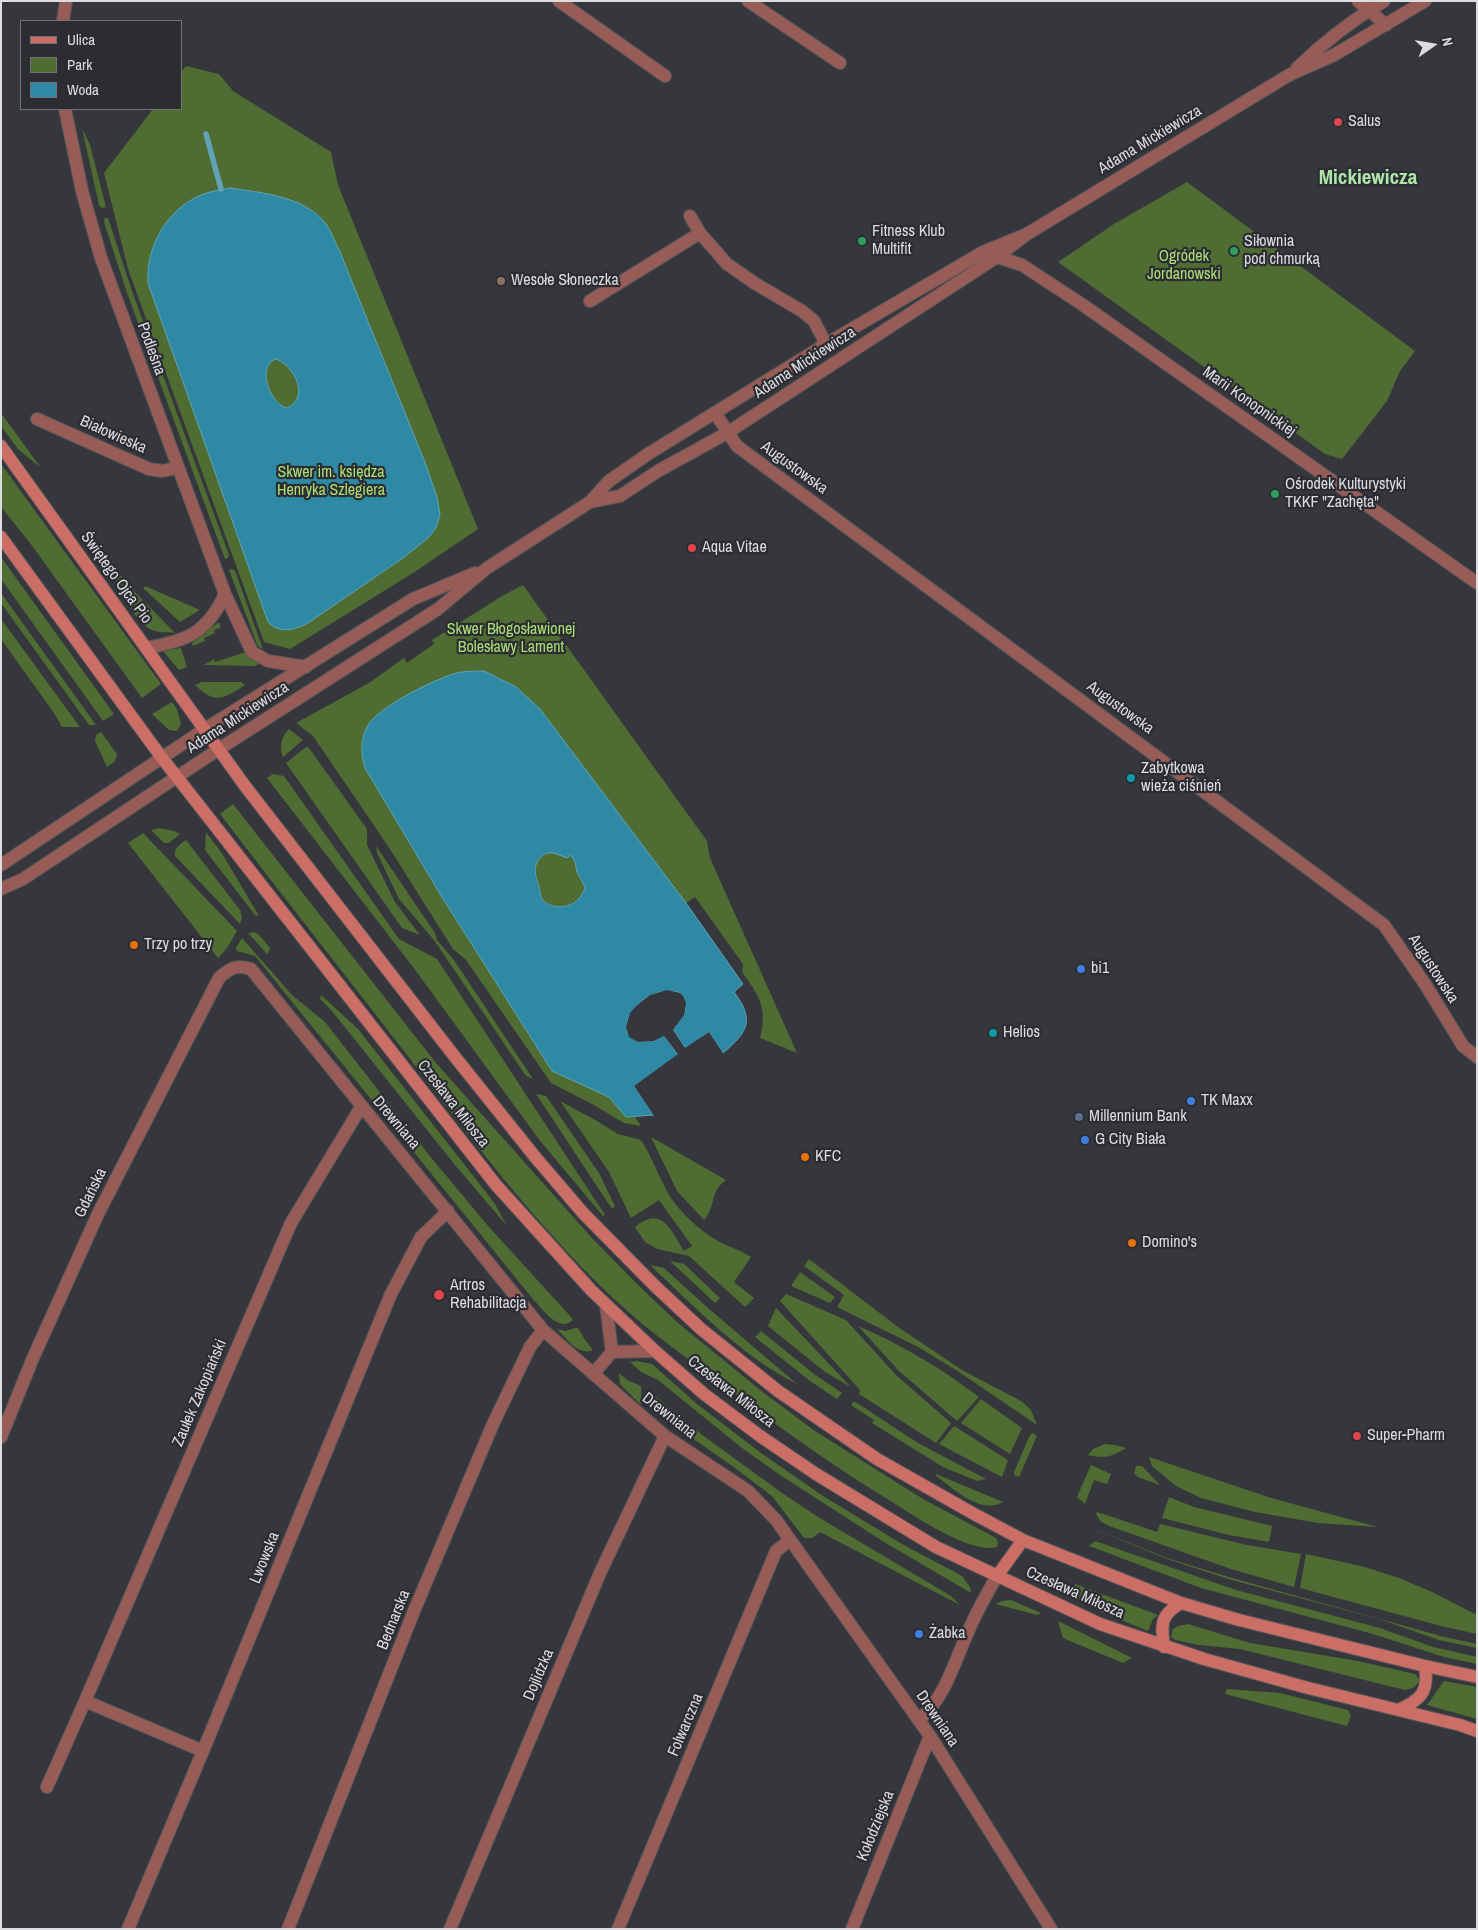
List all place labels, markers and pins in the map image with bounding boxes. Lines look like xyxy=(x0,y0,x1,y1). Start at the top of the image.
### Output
place label: Salus xyxy=(1348,112,1381,132)
marker: Salus xyxy=(1332,116,1344,128)
place label: Fitness Klub Multifit xyxy=(872,222,945,260)
place label: Siłownia pod chmurką xyxy=(1244,232,1320,270)
marker: Fitness Klub Multifit xyxy=(856,235,868,247)
marker: Siłownia pod chmurką xyxy=(1228,245,1240,257)
place label: Wesołe Słoneczka xyxy=(511,271,619,291)
marker: Wesołe Słoneczka xyxy=(495,275,507,287)
place label: Ośrodek Kulturystyki TKKF "Zachęta" xyxy=(1285,475,1406,513)
marker: Ośrodek Kulturystyki TKKF "Zachęta" xyxy=(1269,488,1281,500)
place label: Aqua Vitae xyxy=(702,538,767,558)
marker: Aqua Vitae xyxy=(686,542,698,554)
place label: Zabytkowa wieża ciśnień xyxy=(1141,759,1221,797)
marker: Zabytkowa wieża ciśnień xyxy=(1125,772,1137,784)
place label: Trzy po trzy xyxy=(144,935,212,955)
marker: Trzy po trzy xyxy=(128,939,140,951)
place label: bi1 xyxy=(1091,959,1109,979)
marker: bi1 xyxy=(1075,963,1087,975)
place label: Helios xyxy=(1003,1023,1040,1043)
marker: Helios xyxy=(987,1027,999,1039)
place label: TK Maxx xyxy=(1201,1091,1253,1111)
marker: TK Maxx xyxy=(1185,1095,1197,1107)
place label: Millennium Bank xyxy=(1089,1107,1187,1127)
marker: Millennium Bank xyxy=(1073,1111,1085,1123)
place label: G City Biała xyxy=(1095,1130,1166,1150)
marker: G City Biała xyxy=(1079,1134,1091,1146)
place label: KFC xyxy=(815,1147,841,1167)
marker: KFC xyxy=(799,1151,811,1163)
place label: Domino's xyxy=(1142,1233,1197,1253)
marker: Domino's xyxy=(1126,1237,1138,1249)
place label: Artros Rehabilitacja xyxy=(450,1276,527,1314)
marker: Artros Rehabilitacja xyxy=(432,1288,446,1302)
place label: Super-Pharm xyxy=(1367,1426,1445,1446)
marker: Super-Pharm xyxy=(1351,1430,1363,1442)
place label: Żabka xyxy=(929,1624,965,1644)
marker: Żabka xyxy=(913,1628,925,1640)

